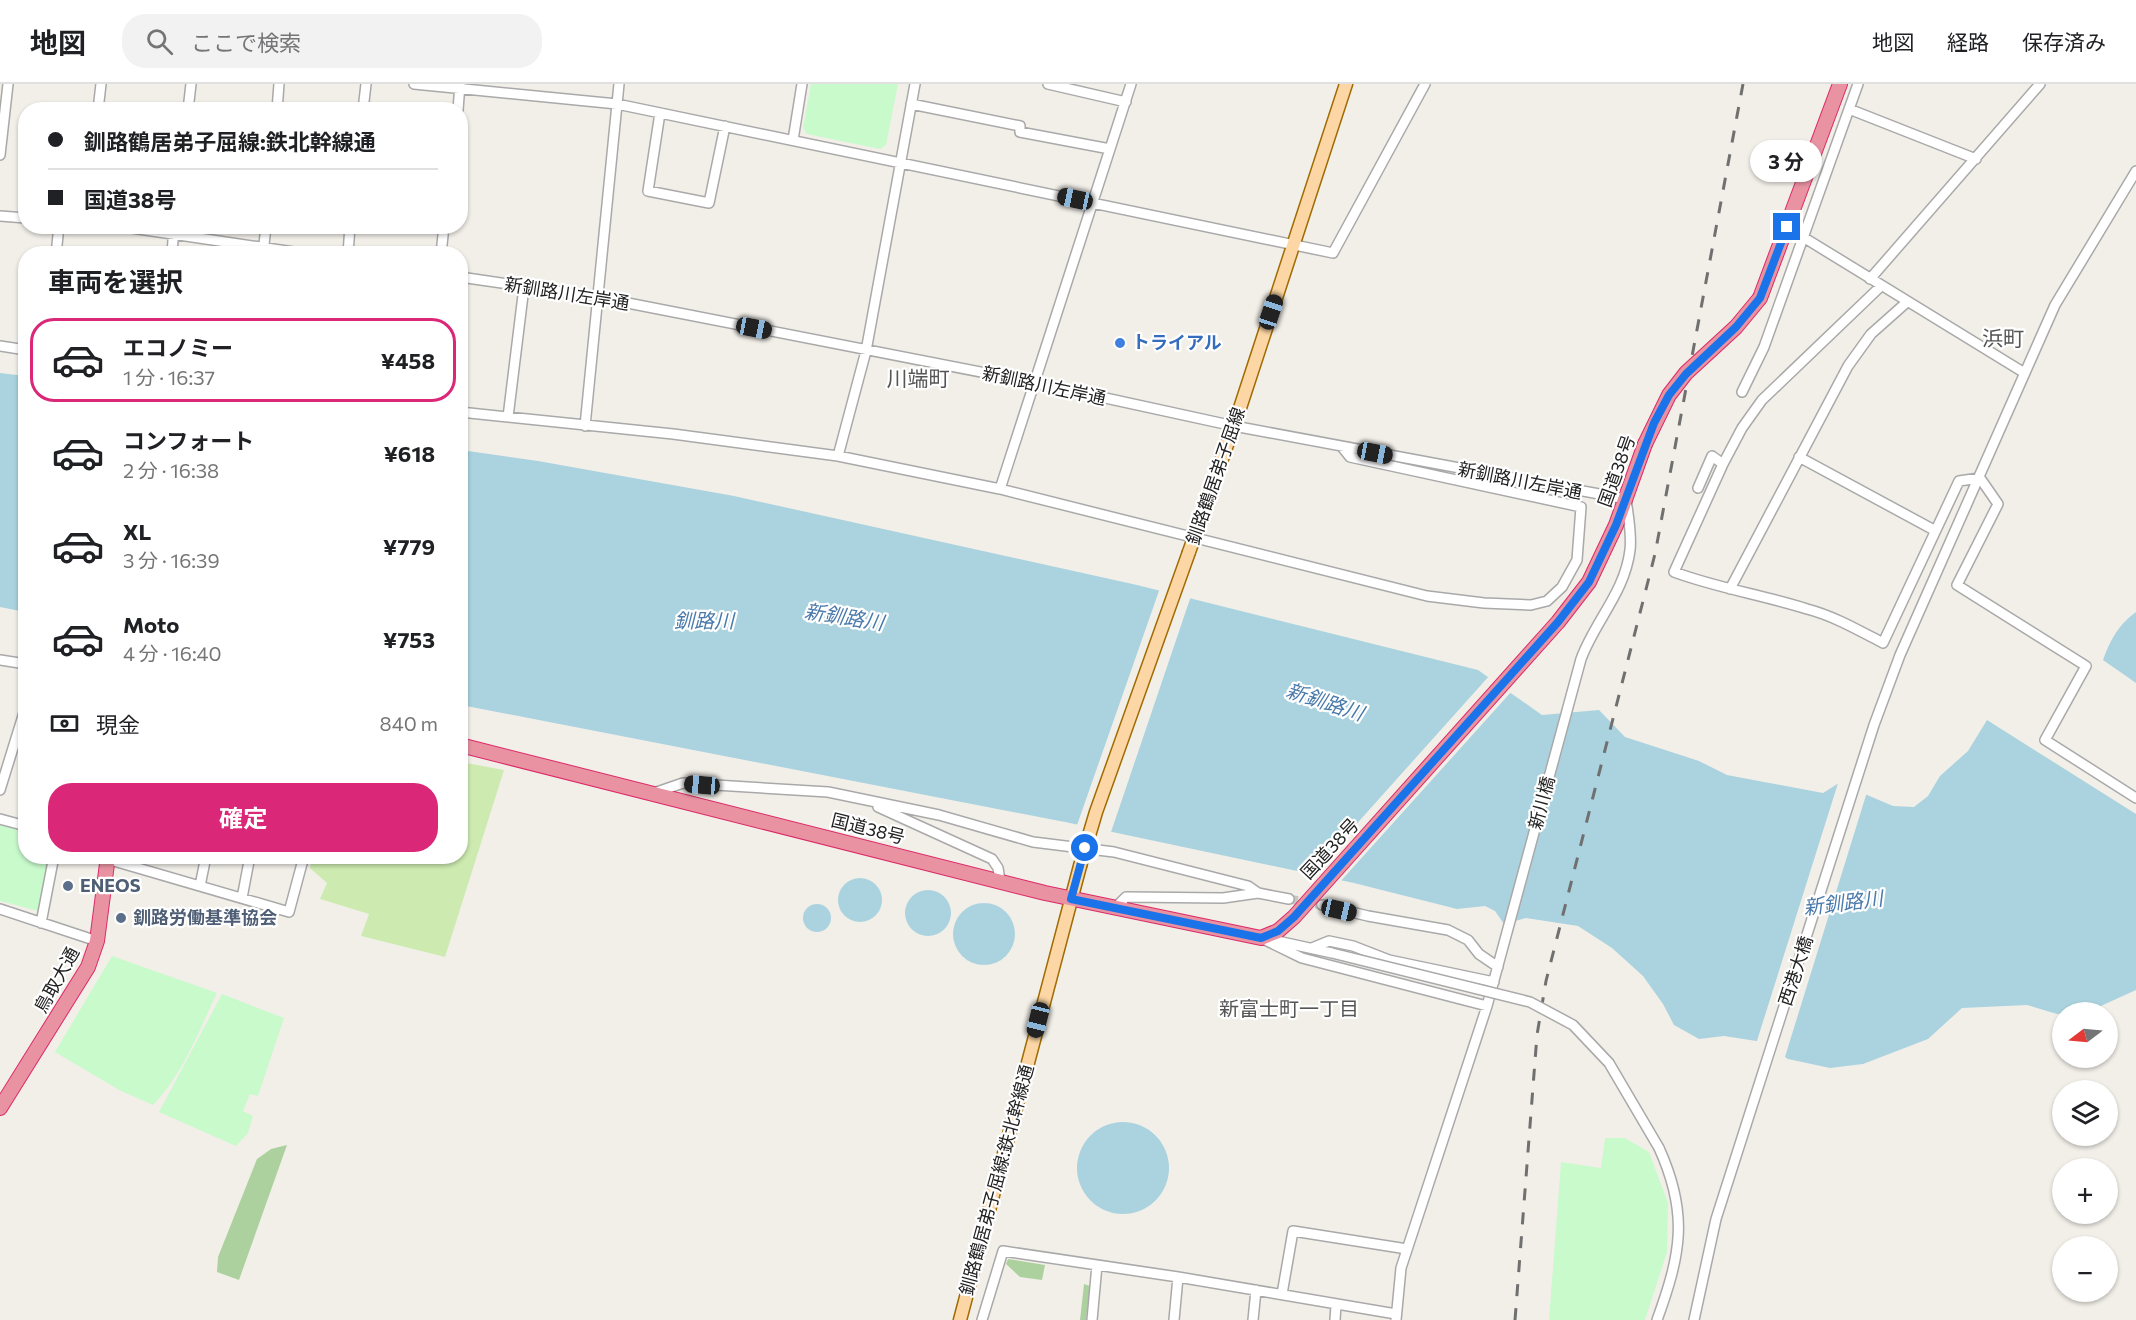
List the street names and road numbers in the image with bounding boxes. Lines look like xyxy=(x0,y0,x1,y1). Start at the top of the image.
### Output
street label: 新釧路川左岸通 xyxy=(503,272,631,314)
street label: 新釧路川左岸通 xyxy=(980,361,1108,409)
street label: 釧路鶴居弟子屈線 xyxy=(1181,404,1249,547)
street label: 国道38号 xyxy=(1593,432,1639,510)
street label: 新釧路川左岸通 xyxy=(1456,457,1584,503)
street label: 新川橋 xyxy=(1523,774,1559,832)
street label: 国道38号 xyxy=(829,808,907,848)
street label: 国道38号 xyxy=(1296,813,1363,883)
street label: 西港大橋 xyxy=(1773,933,1817,1008)
street label: 鳥取大通 xyxy=(29,943,83,1016)
street label: 釧路鶴居弟子屈線:鉄北幹線通 xyxy=(955,1062,1037,1298)

